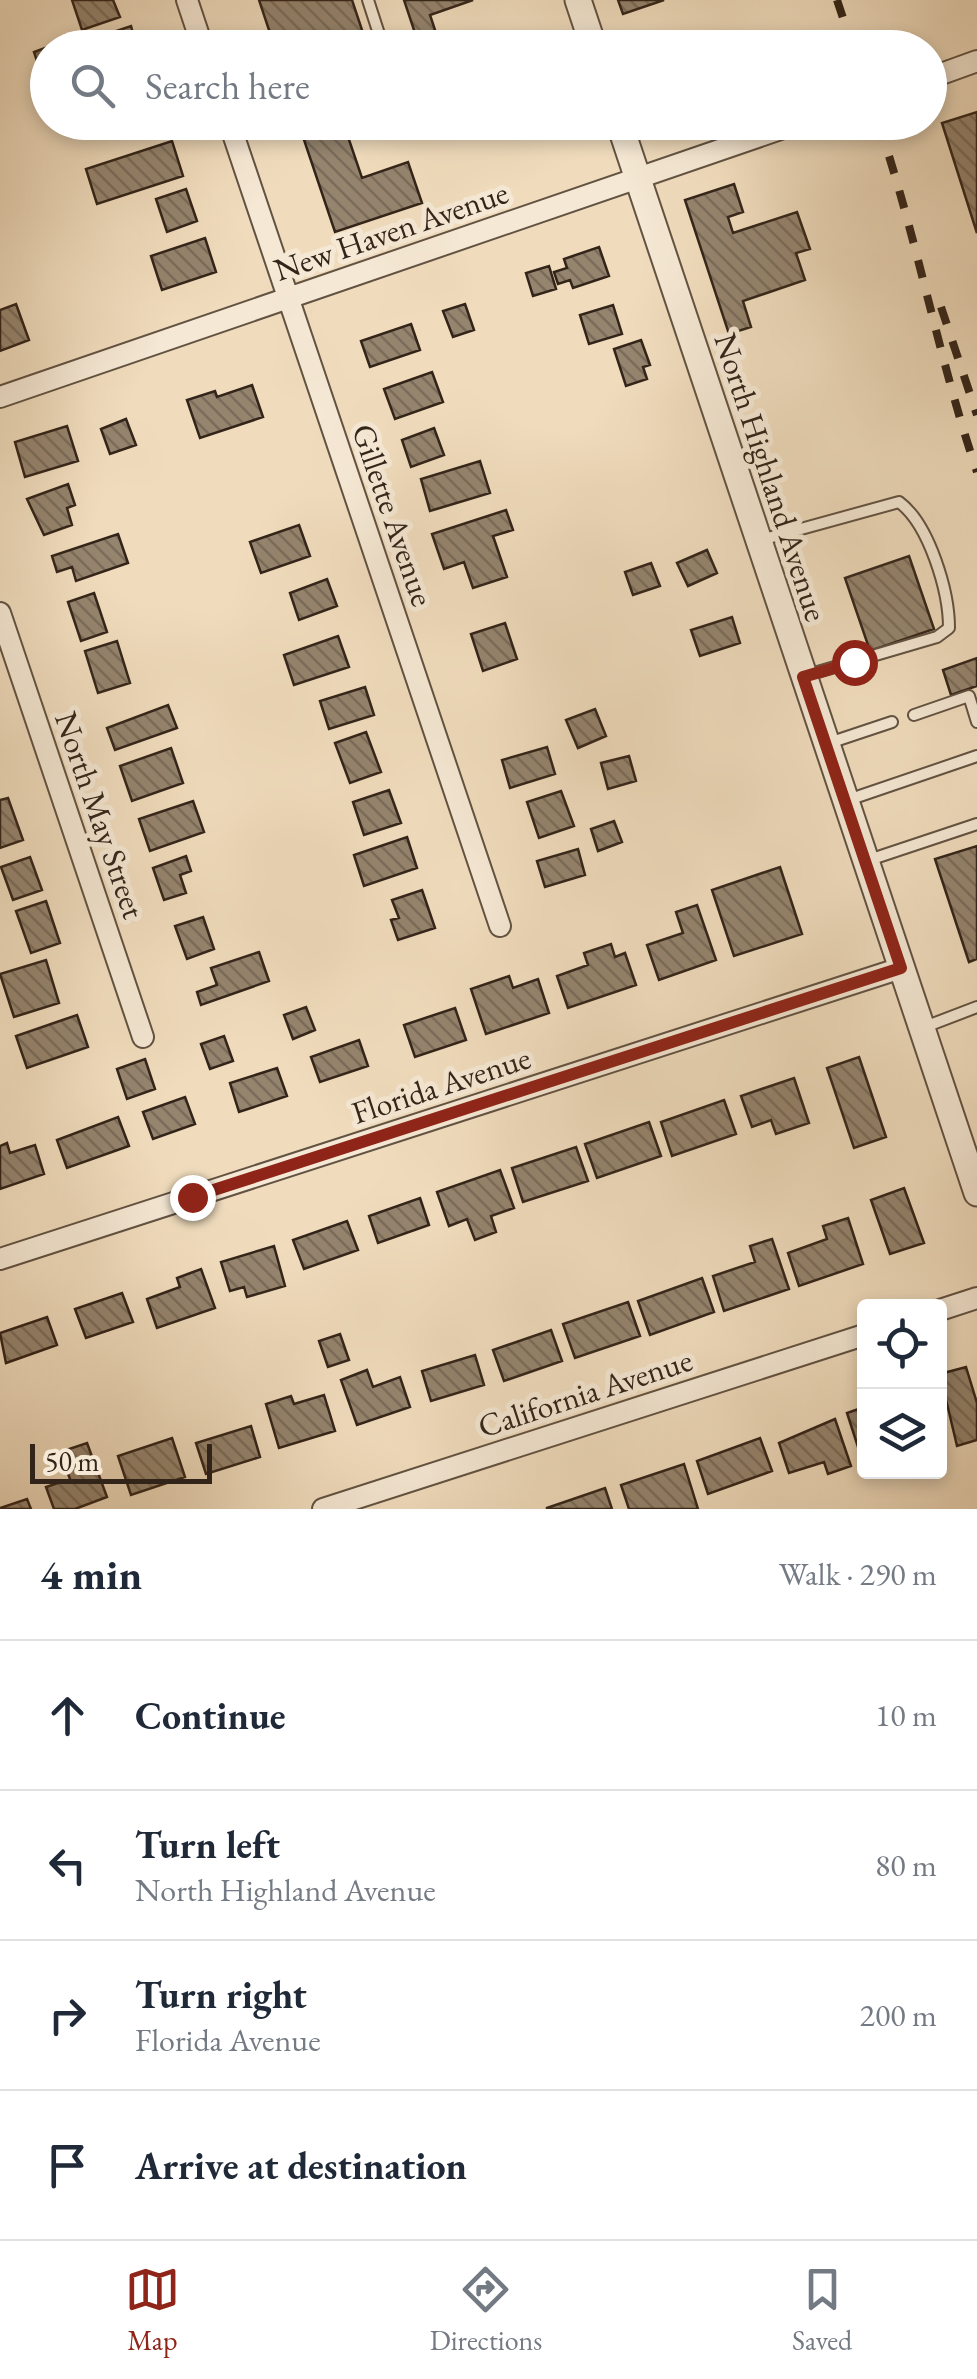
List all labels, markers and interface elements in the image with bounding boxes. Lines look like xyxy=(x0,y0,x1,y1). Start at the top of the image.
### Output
search box xyxy=(30,30,947,140)
icon: search xyxy=(65,58,120,113)
text: Search here xyxy=(145,61,310,110)
street label: New Haven Avenue xyxy=(268,171,514,291)
street label: North Highland Avenue xyxy=(705,327,837,627)
street label: Gillette Avenue xyxy=(342,418,444,612)
route start xyxy=(832,640,878,686)
street label: North May Street xyxy=(45,706,155,924)
street label: Florida Avenue xyxy=(346,1036,536,1134)
route end xyxy=(170,1175,216,1221)
map controls xyxy=(857,1299,947,1479)
button: locate xyxy=(857,1299,947,1389)
street label: California Avenue xyxy=(473,1339,697,1447)
button: layers xyxy=(857,1389,947,1479)
scale bar xyxy=(30,1439,212,1484)
text: 50 m xyxy=(45,1443,99,1479)
text: 4 min xyxy=(40,1547,142,1602)
text: Walk · 290 m xyxy=(779,1553,937,1595)
icon: ahead xyxy=(40,1688,95,1743)
text: Continue xyxy=(135,1691,286,1740)
text: 10 m xyxy=(875,1694,937,1736)
text: Turn left xyxy=(135,1820,280,1869)
icon: left xyxy=(40,1838,95,1893)
text: 80 m xyxy=(875,1844,937,1886)
text: North Highland Avenue xyxy=(135,1869,436,1911)
text: Turn right xyxy=(135,1970,307,2019)
icon: right xyxy=(40,1988,95,2043)
text: 200 m xyxy=(860,1994,937,2036)
text: Florida Avenue xyxy=(135,2019,321,2061)
icon: arrive xyxy=(40,2138,95,2193)
text: Arrive at destination xyxy=(135,2141,467,2190)
tab: Map xyxy=(125,2262,180,2358)
tab: Directions xyxy=(430,2262,542,2358)
tab: Saved xyxy=(792,2262,852,2358)

